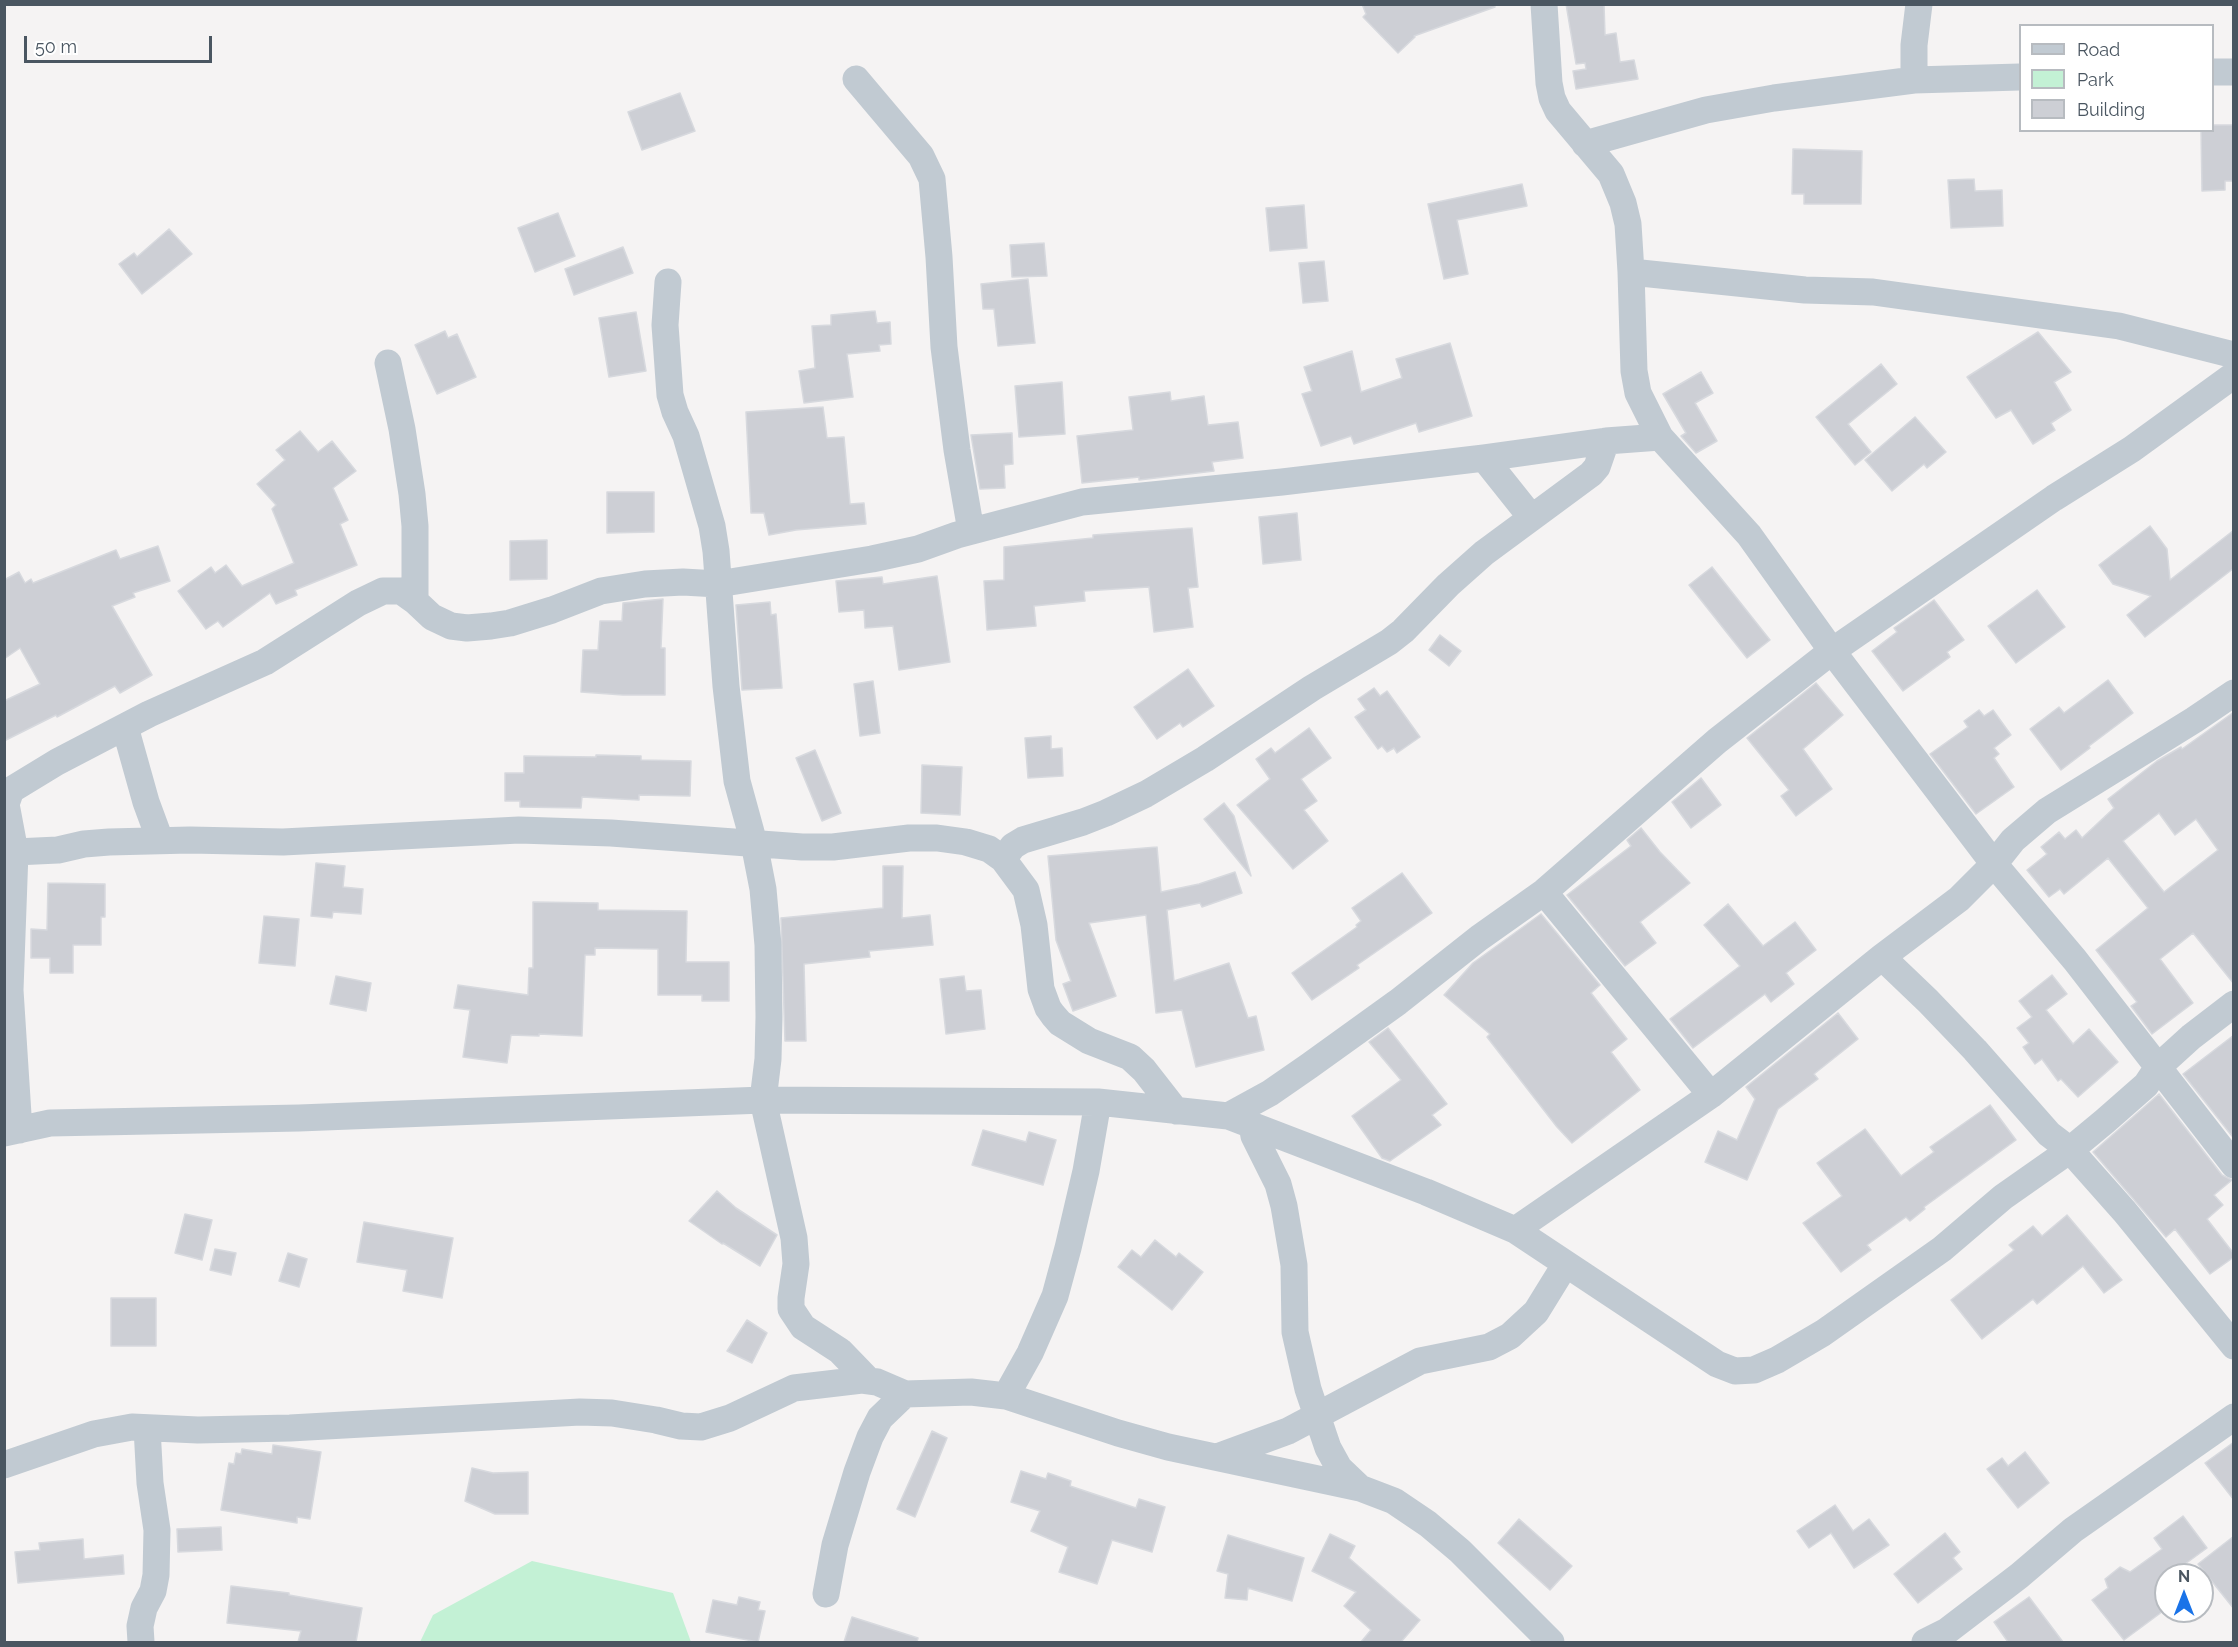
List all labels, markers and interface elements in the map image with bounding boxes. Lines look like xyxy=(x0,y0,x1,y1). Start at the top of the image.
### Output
scale bar xyxy=(27,24,214,62)
legend xyxy=(2019,24,2214,132)
text: 50 m xyxy=(35,36,77,57)
text: Road xyxy=(2077,39,2120,60)
text: Park xyxy=(2077,69,2114,90)
text: Building xyxy=(2077,99,2145,120)
north arrow xyxy=(2154,1563,2214,1623)
text: N xyxy=(2178,1567,2190,1586)

